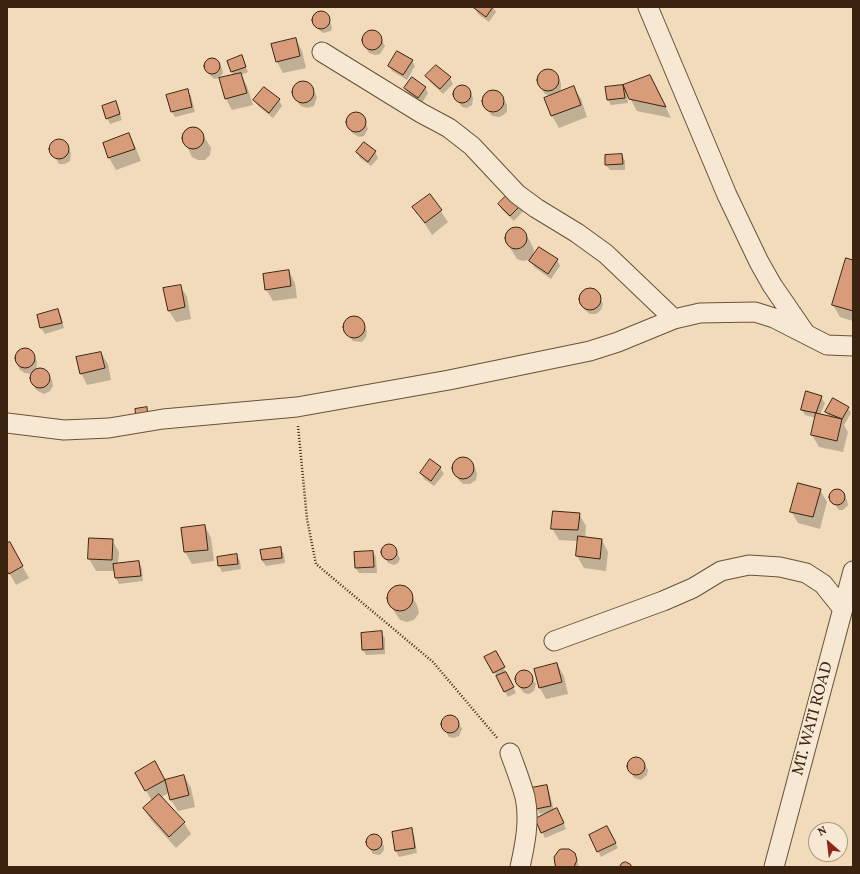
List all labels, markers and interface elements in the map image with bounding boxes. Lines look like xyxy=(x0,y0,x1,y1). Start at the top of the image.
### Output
street label: MT. WATI ROAD xyxy=(790,660,838,778)
north arrow xyxy=(808,822,848,862)
text: N xyxy=(816,823,830,840)

